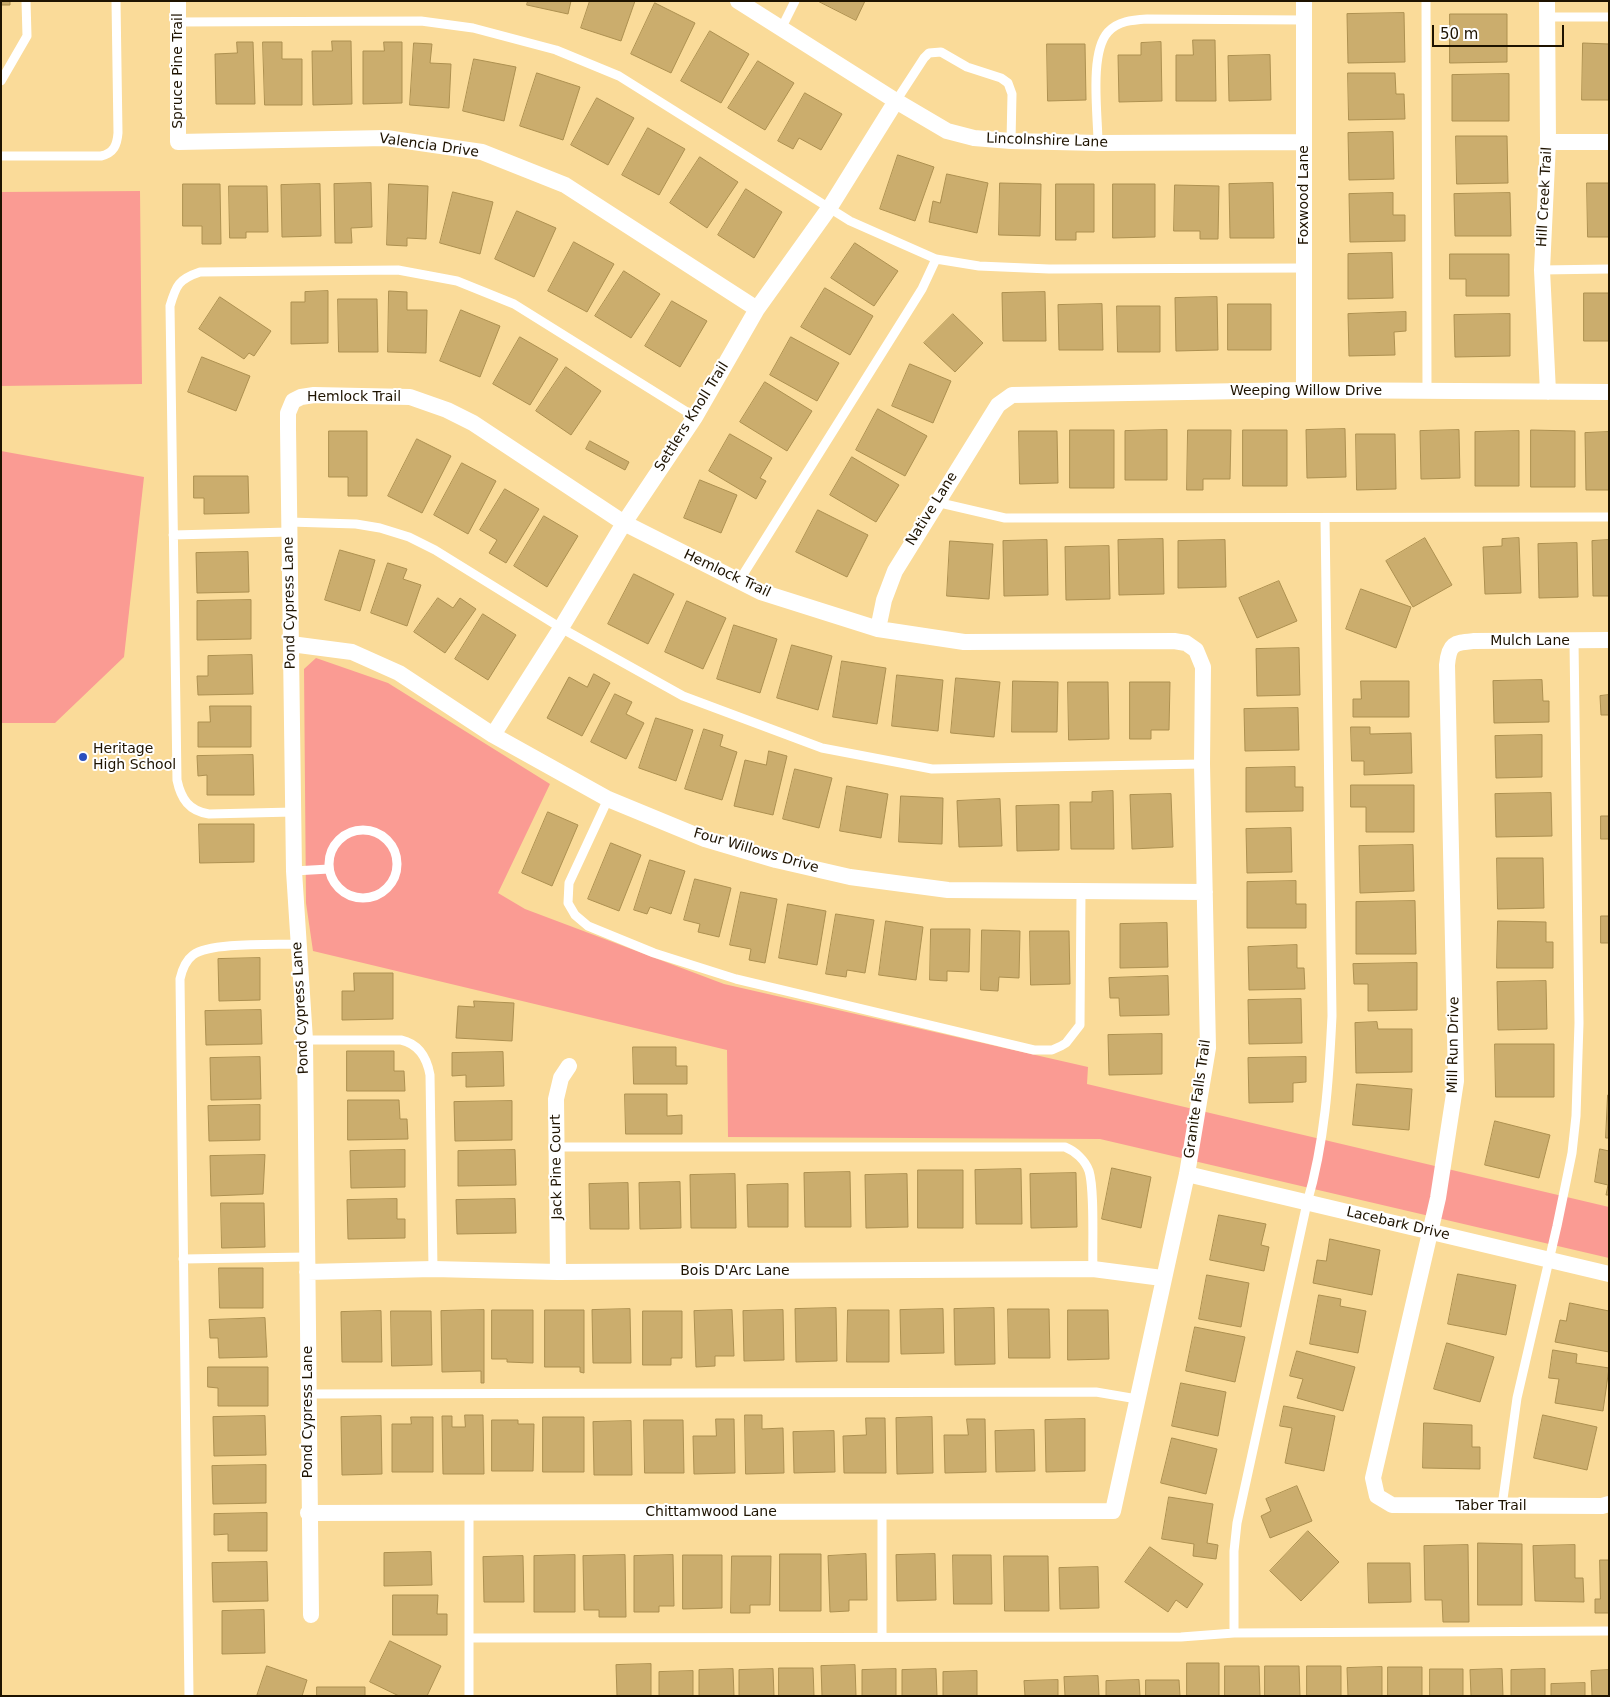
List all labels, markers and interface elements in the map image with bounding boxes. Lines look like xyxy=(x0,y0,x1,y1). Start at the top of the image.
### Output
street label: Spruce Pine Trail xyxy=(170,13,186,129)
scale bar xyxy=(1435,15,1568,47)
text: 50 m xyxy=(1440,25,1478,43)
street label: Lincolnshire Lane xyxy=(986,130,1108,152)
street label: Valencia Drive xyxy=(378,131,480,161)
street label: Foxwood Lane xyxy=(1296,145,1312,245)
street label: Hill Creek Trail xyxy=(1534,146,1556,248)
street label: Settlers Knoll Trail xyxy=(652,359,732,475)
street label: Weeping Willow Drive xyxy=(1230,383,1382,399)
street label: Hemlock Trail xyxy=(307,389,401,405)
street label: Native Lane xyxy=(903,469,961,549)
street label: Pond Cypress Lane xyxy=(280,537,300,669)
street label: Hemlock Trail xyxy=(681,547,773,601)
street label: Mulch Lane xyxy=(1490,633,1570,649)
place label: Heritage High School xyxy=(93,741,176,774)
marker: Heritage High School xyxy=(77,751,89,763)
street label: Four Willows Drive xyxy=(691,825,821,877)
street label: Pond Cypress Lane xyxy=(289,941,313,1075)
street label: Mill Run Drive xyxy=(1445,996,1463,1094)
street label: Granite Falls Trail xyxy=(1181,1038,1215,1160)
street label: Jack Pine Court xyxy=(548,1114,566,1220)
street label: Lacebark Drive xyxy=(1345,1204,1451,1244)
street label: Bois D'Arc Lane xyxy=(680,1263,790,1279)
street label: Pond Cypress Lane xyxy=(300,1346,316,1478)
street label: Taber Trail xyxy=(1455,1498,1527,1514)
street label: Chittamwood Lane xyxy=(645,1504,777,1520)

